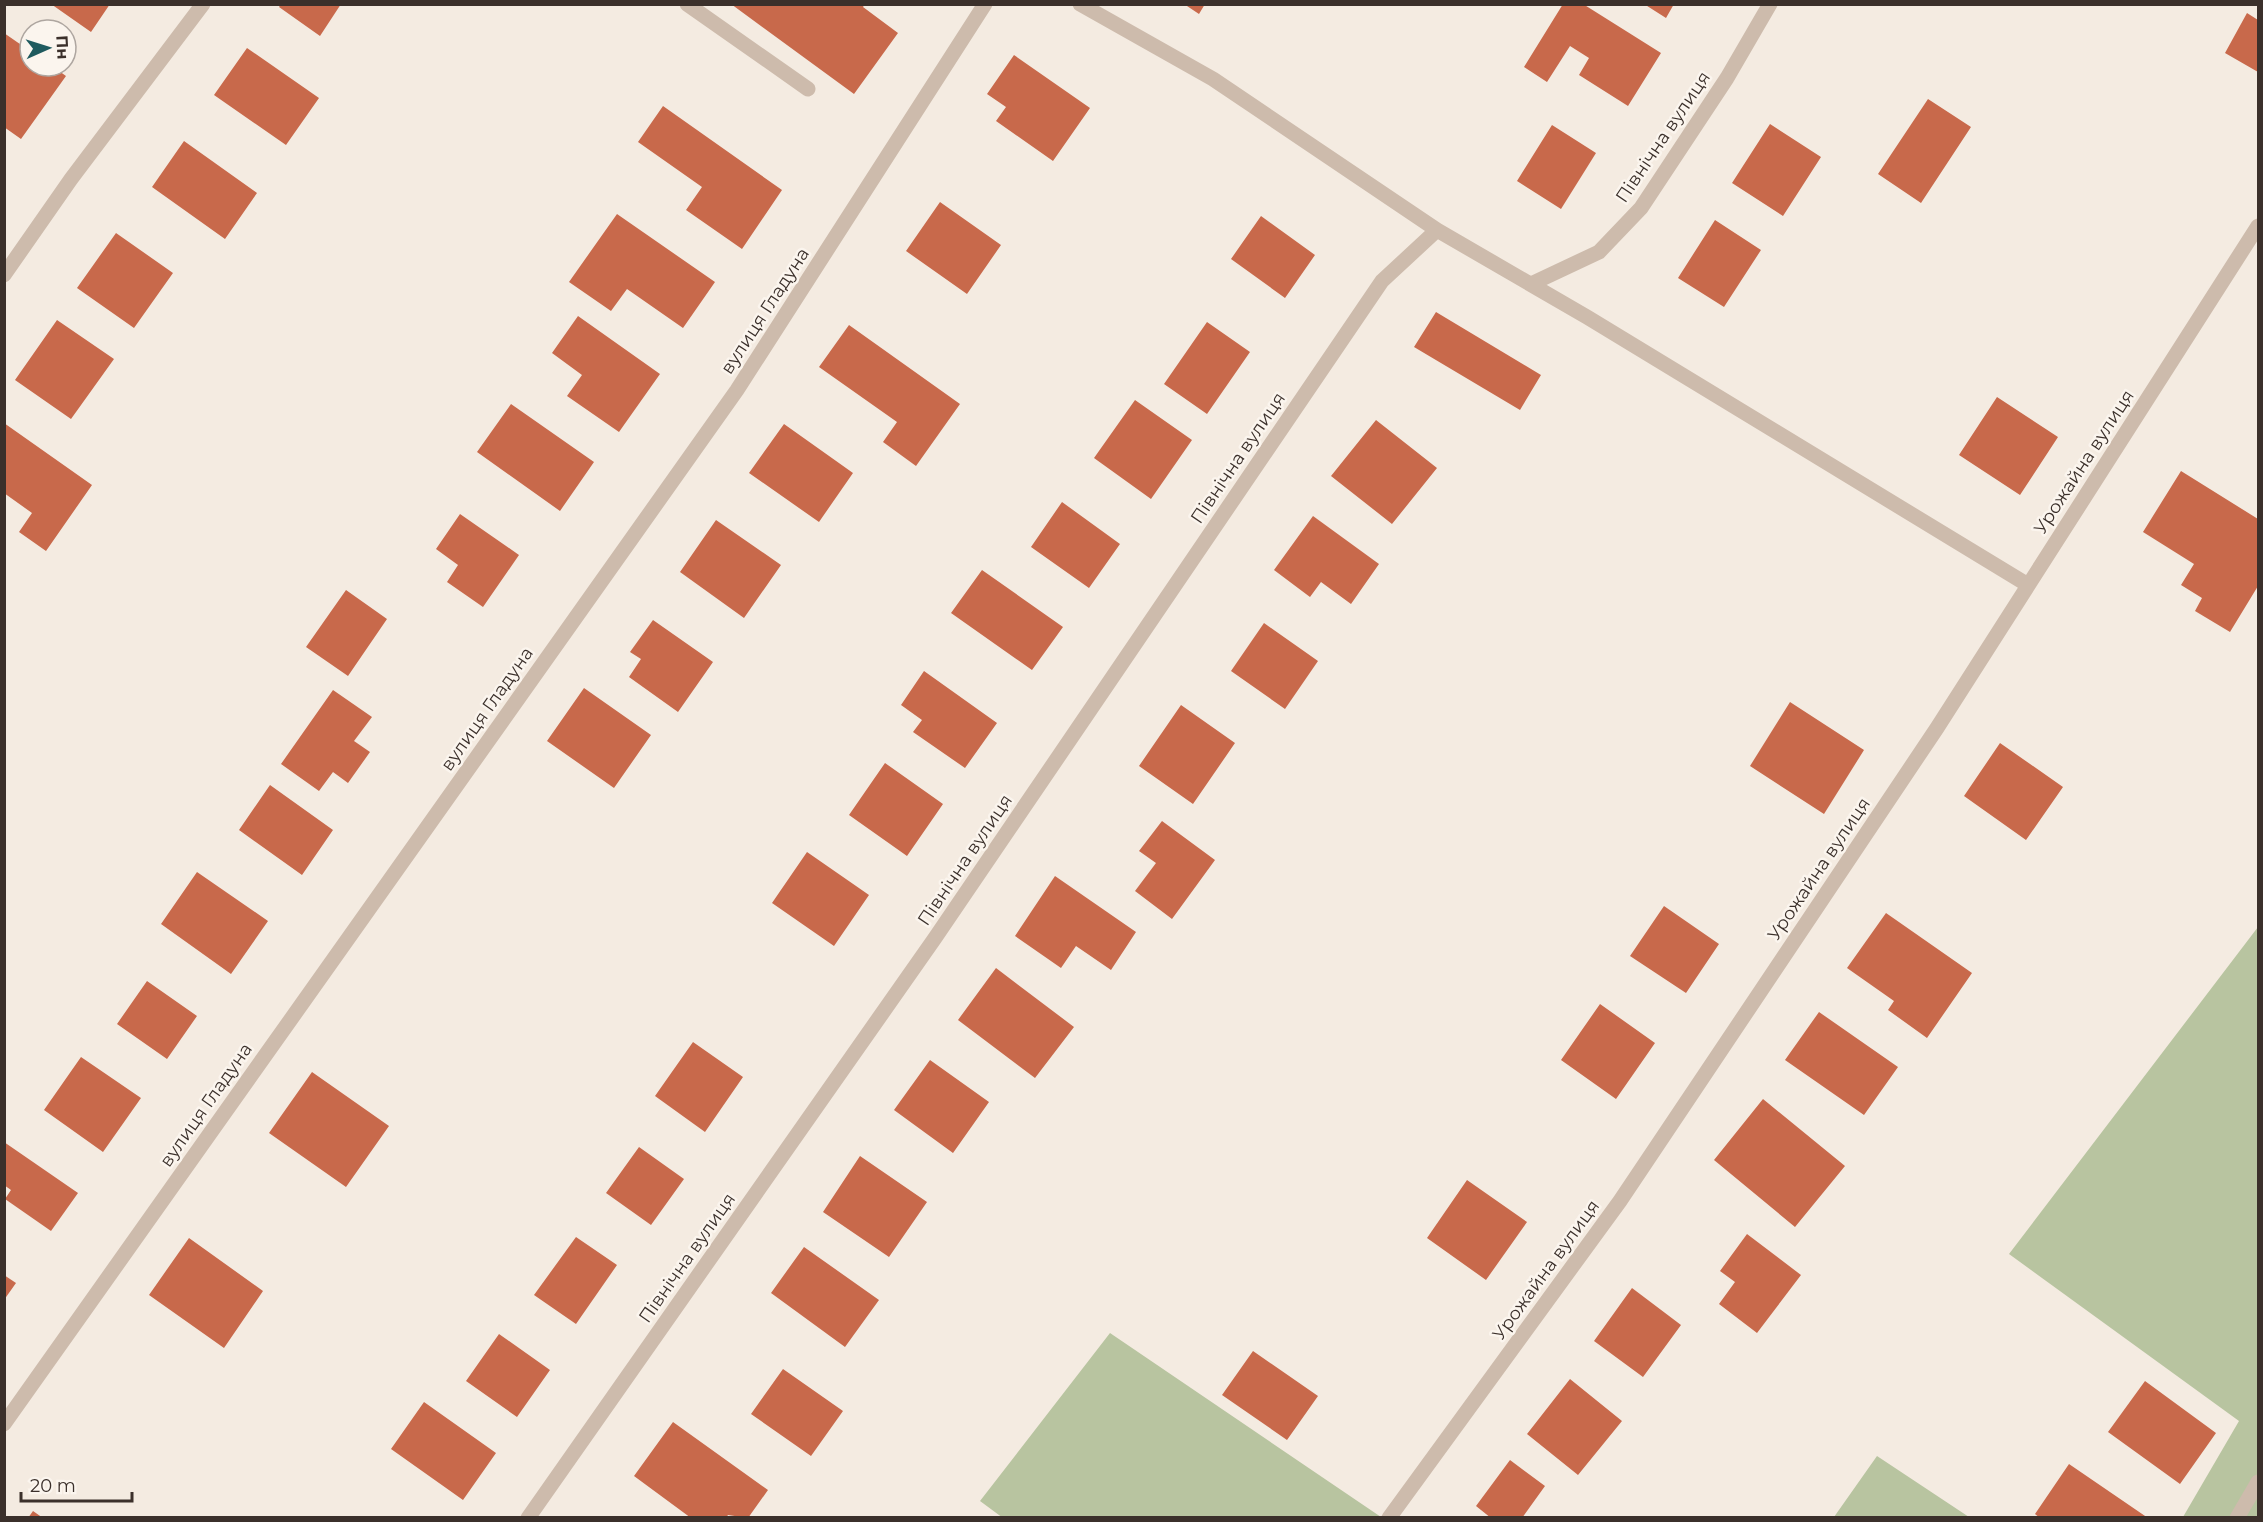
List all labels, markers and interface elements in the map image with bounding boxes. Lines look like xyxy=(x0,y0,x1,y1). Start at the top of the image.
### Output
north arrow xyxy=(18,18,78,78)
text: Пн xyxy=(52,35,73,60)
street label: Північна вулиця xyxy=(1611,67,1715,207)
street label: вулиця Гладуна xyxy=(716,244,814,378)
street label: Урожайна вулиця xyxy=(2029,386,2139,538)
street label: Північна вулиця xyxy=(1186,388,1290,528)
street label: вулиця Гладуна xyxy=(436,643,538,775)
street label: Північна вулиця xyxy=(913,790,1017,930)
street label: Урожайна вулиця xyxy=(1763,793,1875,945)
street label: вулиця Гладуна xyxy=(155,1039,257,1171)
street label: Північна вулиця xyxy=(634,1189,740,1327)
street label: Урожайна вулиця xyxy=(1488,1196,1604,1344)
scale bar xyxy=(21,1465,132,1503)
text: 20 m xyxy=(30,1475,76,1497)

